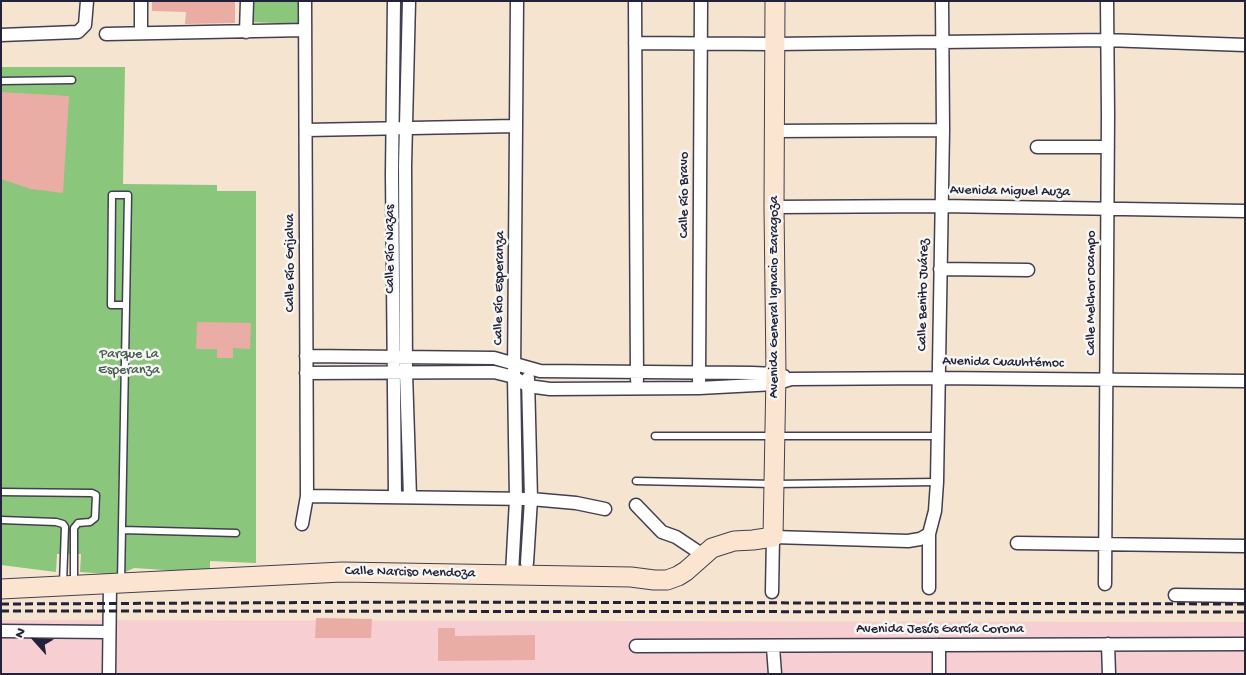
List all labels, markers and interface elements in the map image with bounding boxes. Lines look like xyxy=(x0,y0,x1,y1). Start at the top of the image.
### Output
street label: Calle Río Bravo xyxy=(677,152,693,238)
street label: Avenida Miguel Auza xyxy=(950,183,1070,201)
street label: Avenida General Ignacio Zaragoza xyxy=(767,196,783,398)
street label: Calle Río Nazas xyxy=(383,204,399,294)
street label: Calle Río Grijalva xyxy=(283,214,299,312)
street label: Calle Río Esperanza xyxy=(491,231,509,345)
street label: Calle Melchor Ocampo xyxy=(1084,231,1100,355)
street label: Calle Benito Juárez xyxy=(915,239,933,351)
park label: Parque La Esperanza xyxy=(98,347,160,380)
street label: Avenida Cuauhtémoc xyxy=(942,354,1064,372)
street label: Calle Narciso Mendoza xyxy=(345,563,475,583)
north arrow xyxy=(10,615,60,665)
street label: Avenida Jesús García Corona xyxy=(856,622,1024,638)
text: N xyxy=(11,625,31,641)

